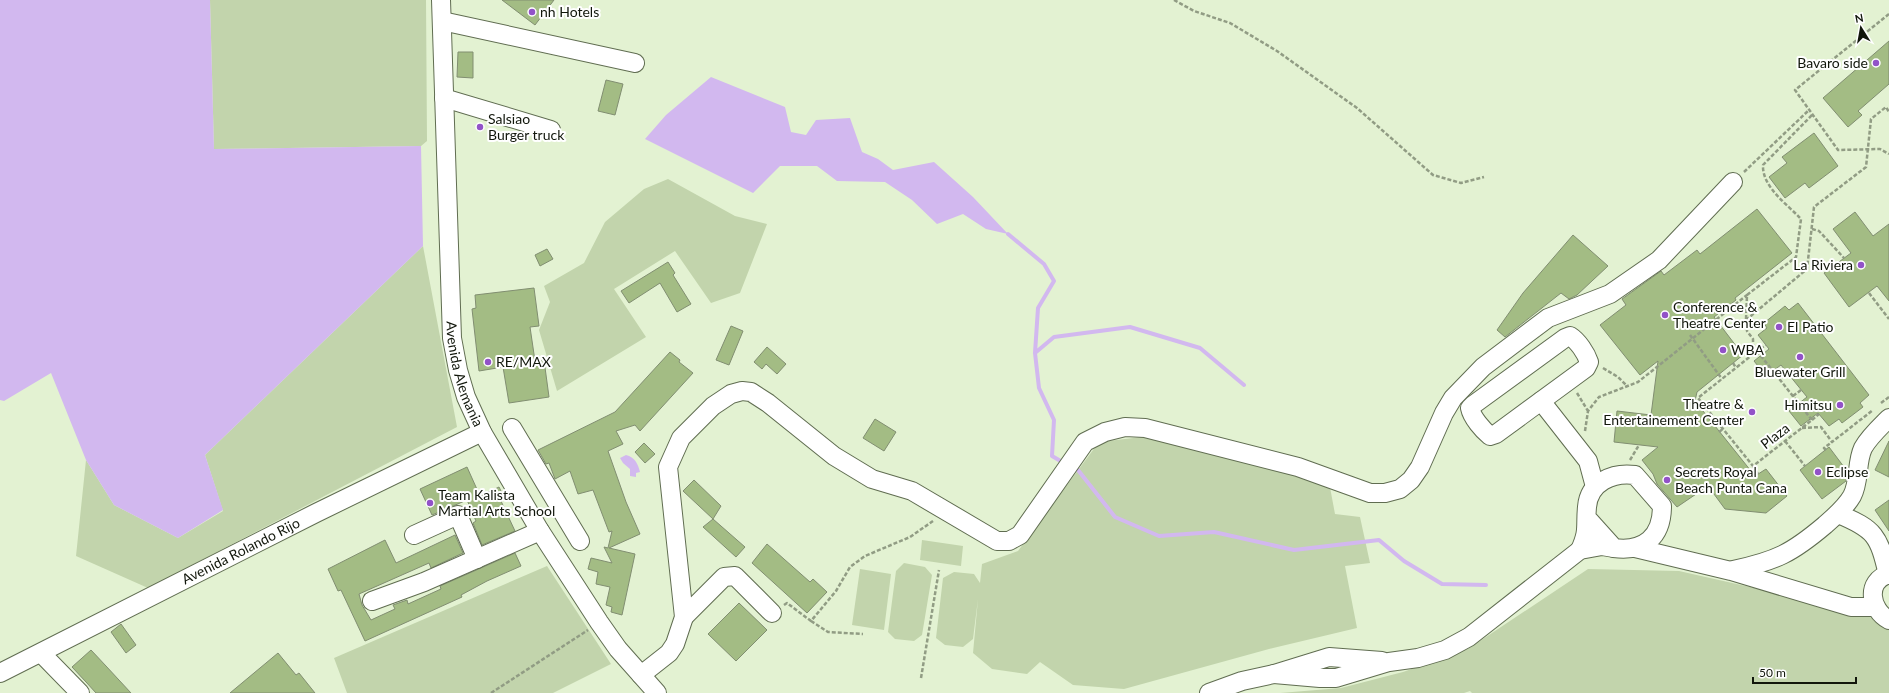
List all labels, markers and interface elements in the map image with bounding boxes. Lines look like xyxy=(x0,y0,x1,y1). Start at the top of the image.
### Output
place label: nh Hotels xyxy=(540,3,599,20)
marker: nh Hotels xyxy=(527,7,537,17)
north arrow xyxy=(1841,8,1881,48)
text: N xyxy=(1854,11,1864,25)
place label: Bavaro side xyxy=(1797,54,1868,71)
marker: Bavaro side xyxy=(1871,58,1881,68)
place label: Salsiao Burger truck xyxy=(488,110,565,143)
marker: Salsiao Burger truck xyxy=(475,122,485,132)
place label: La Riviera xyxy=(1793,256,1853,273)
marker: La Riviera xyxy=(1856,260,1866,270)
place label: Conference & Theatre Center xyxy=(1673,298,1766,331)
marker: Conference & Theatre Center xyxy=(1660,310,1670,320)
place label: El Patio xyxy=(1787,318,1834,335)
street label: Avenida Alemania xyxy=(443,321,487,429)
marker: El Patio xyxy=(1774,322,1784,332)
place label: WBA xyxy=(1731,341,1764,358)
marker: WBA xyxy=(1718,345,1728,355)
marker: Bluewater Grill xyxy=(1795,352,1805,362)
place label: RE/MAX xyxy=(496,353,551,370)
marker: RE/MAX xyxy=(483,357,493,367)
place label: Bluewater Grill xyxy=(1754,363,1846,380)
place label: Theatre & Entertainement Center xyxy=(1603,395,1744,428)
place label: Himitsu xyxy=(1784,396,1832,413)
marker: Himitsu xyxy=(1835,400,1845,410)
marker: Theatre & Entertainement Center xyxy=(1747,407,1757,417)
street label: Plaza xyxy=(1757,419,1793,452)
place label: Secrets Royal Beach Punta Cana xyxy=(1675,463,1787,496)
place label: Eclipse xyxy=(1826,463,1868,480)
marker: Eclipse xyxy=(1813,467,1823,477)
marker: Secrets Royal Beach Punta Cana xyxy=(1662,475,1672,485)
place label: Team Kalista Martial Arts School xyxy=(438,486,555,519)
marker: Team Kalista Martial Arts School xyxy=(425,498,435,508)
street label: Avenida Rolando Rijo xyxy=(179,514,303,588)
scale bar xyxy=(1753,659,1856,685)
text: 50 m xyxy=(1759,665,1786,680)

